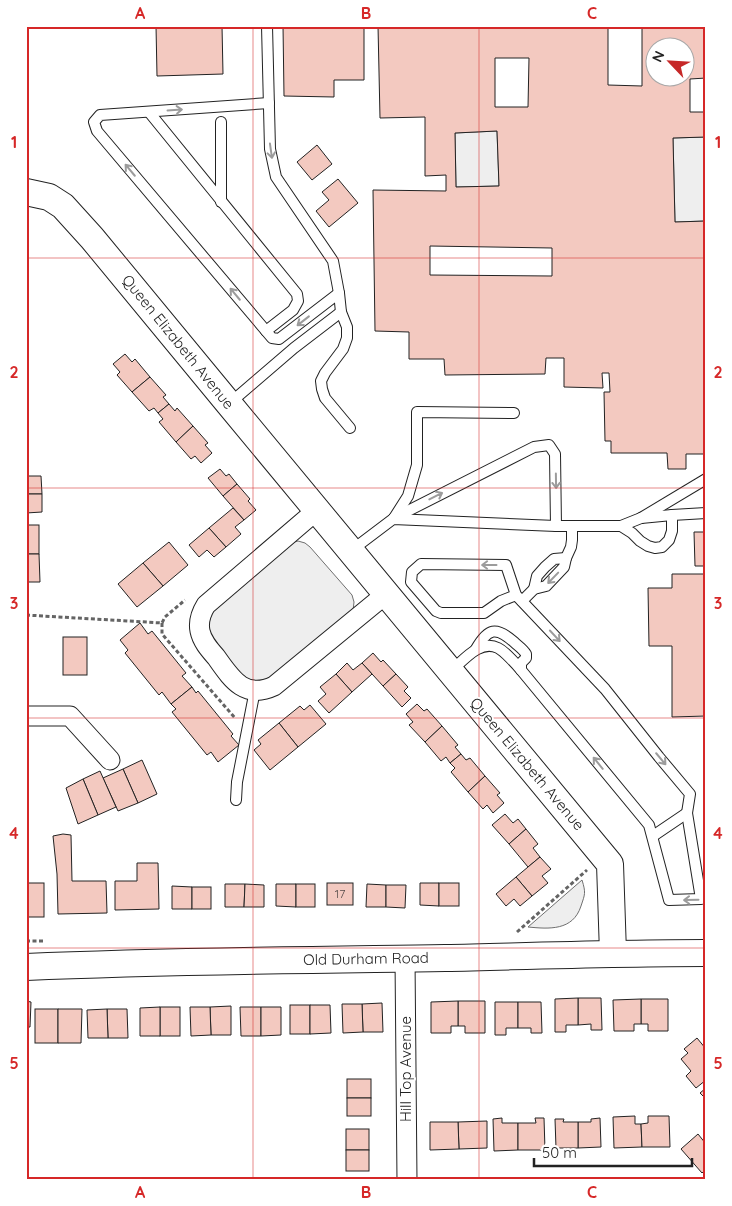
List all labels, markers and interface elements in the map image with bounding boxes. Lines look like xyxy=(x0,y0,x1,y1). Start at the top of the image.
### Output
text: A xyxy=(135,3,146,23)
text: B xyxy=(361,3,371,23)
text: C xyxy=(587,3,597,23)
north arrow xyxy=(644,38,694,88)
text: N xyxy=(648,48,669,65)
one-way arrow xyxy=(166,105,182,115)
text: 1 xyxy=(11,132,17,152)
text: 1 xyxy=(715,132,721,152)
one-way arrow xyxy=(266,143,276,159)
one-way arrow xyxy=(124,164,135,177)
street label: Queen Elizabeth Avenue xyxy=(118,270,239,413)
one-way arrow xyxy=(229,288,240,301)
one-way arrow xyxy=(297,316,310,327)
text: 2 xyxy=(9,362,19,382)
text: 2 xyxy=(713,362,723,382)
one-way arrow xyxy=(551,472,561,489)
one-way arrow xyxy=(429,491,444,501)
one-way arrow xyxy=(482,560,498,570)
one-way arrow xyxy=(547,572,559,585)
text: 3 xyxy=(10,593,18,613)
text: 3 xyxy=(714,593,722,613)
one-way arrow xyxy=(549,630,561,642)
street label: Queen Elizabeth Avenue xyxy=(466,693,589,834)
one-way arrow xyxy=(655,752,666,765)
one-way arrow xyxy=(593,756,604,769)
text: 4 xyxy=(9,823,19,843)
text: 4 xyxy=(713,823,723,843)
house number: 17 xyxy=(335,886,345,901)
one-way arrow xyxy=(683,895,699,904)
street label: Old Durham Road xyxy=(303,948,429,969)
street label: Hill Top Avenue xyxy=(396,1016,415,1122)
text: 5 xyxy=(9,1053,19,1073)
text: 5 xyxy=(713,1053,723,1073)
scale bar xyxy=(534,1136,692,1168)
text: 50 m xyxy=(542,1143,577,1162)
text: A xyxy=(135,1182,146,1202)
text: B xyxy=(361,1182,371,1202)
text: C xyxy=(587,1182,597,1202)

